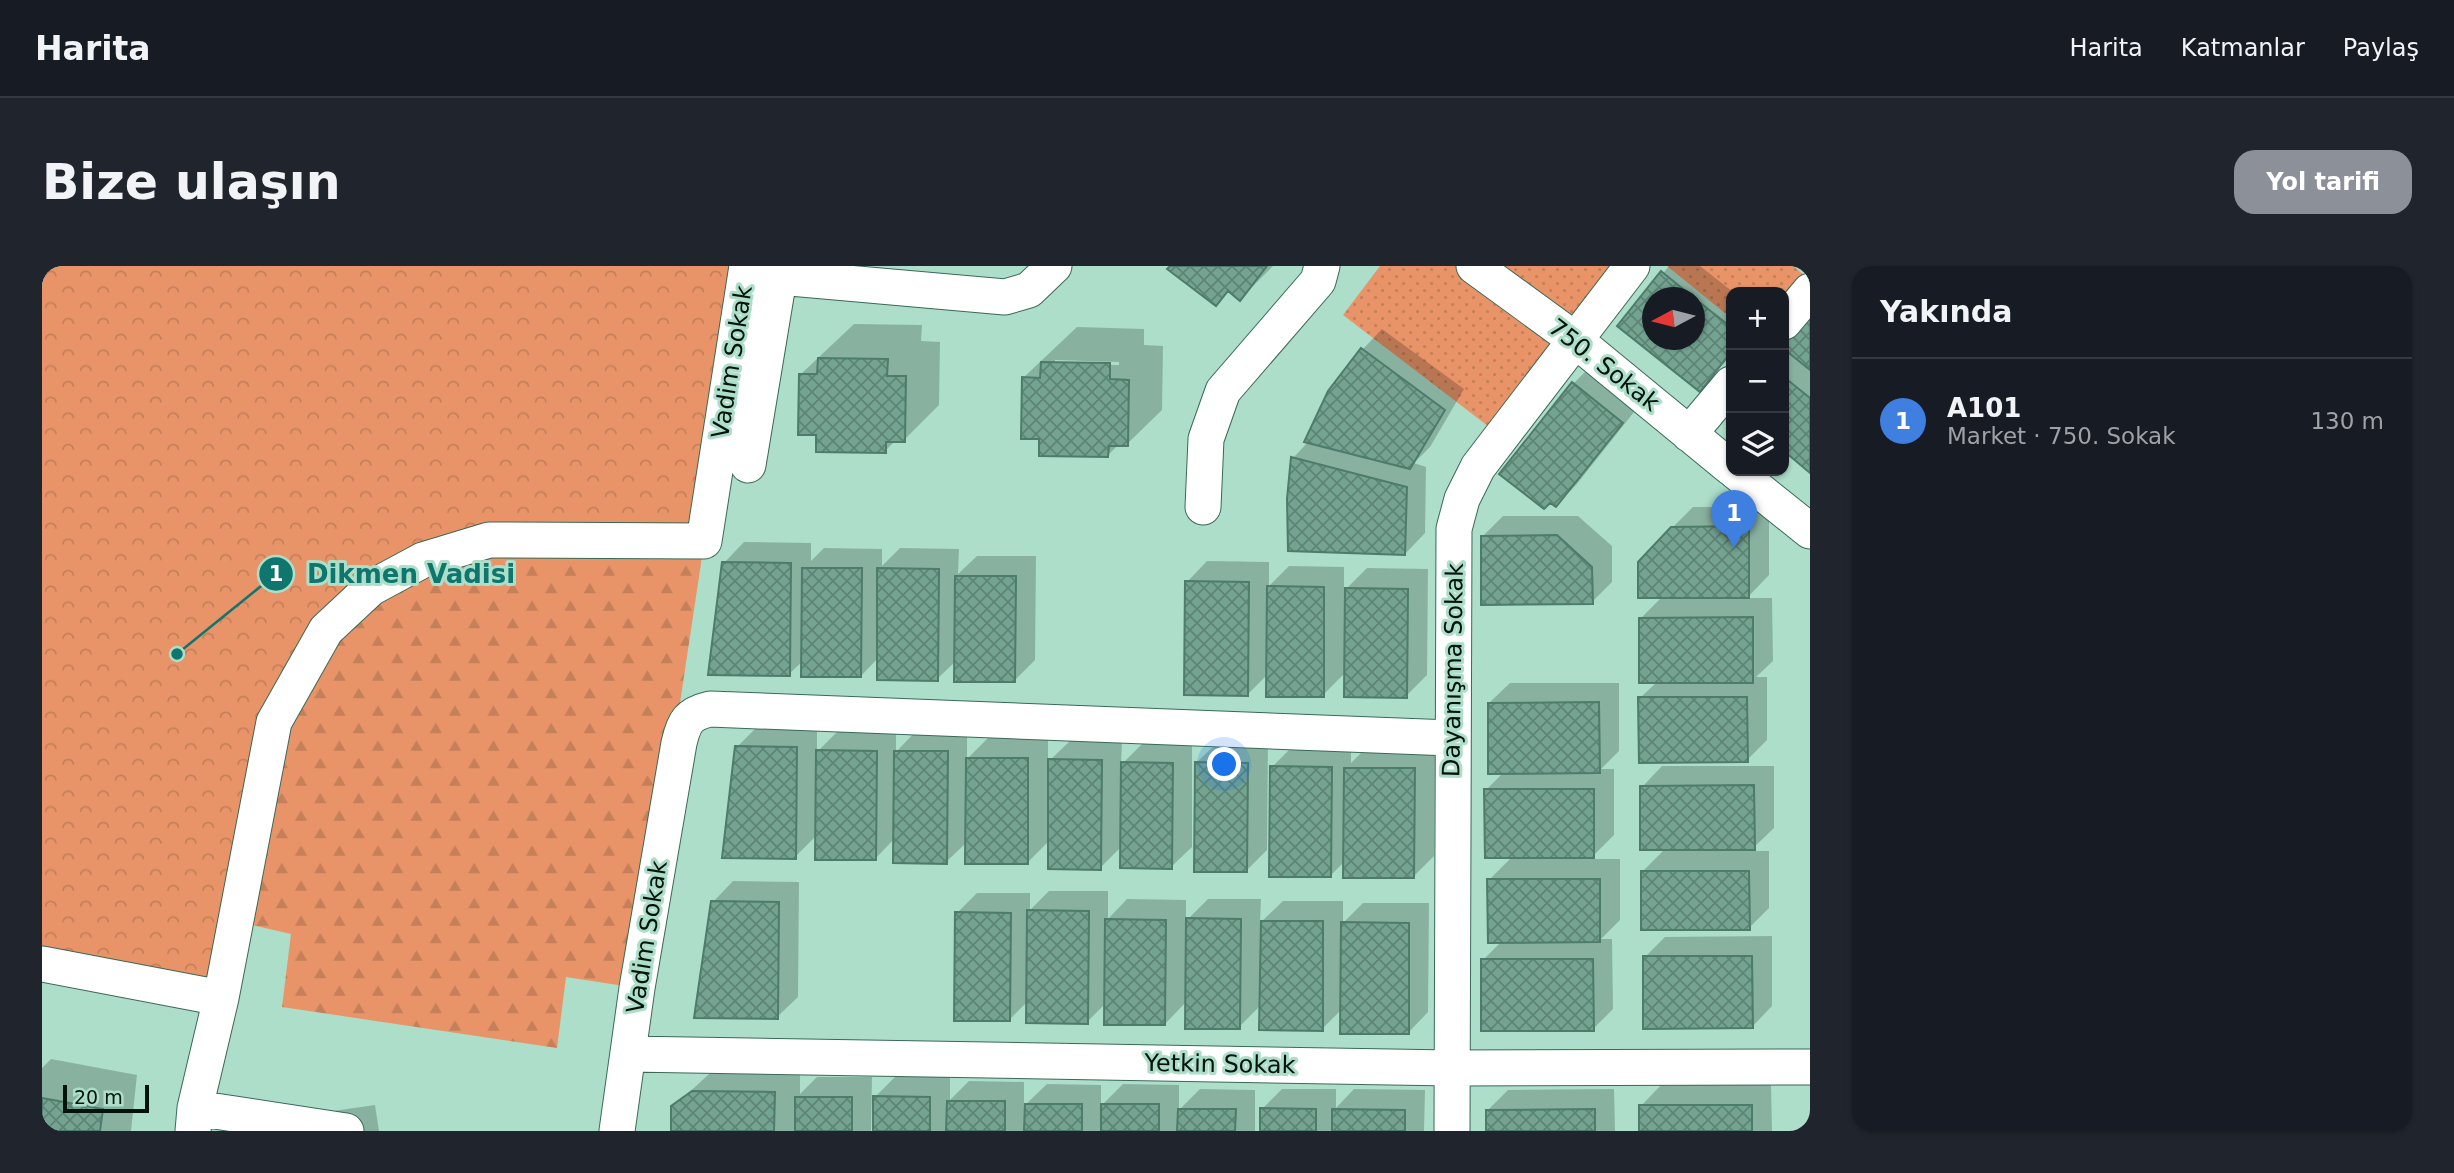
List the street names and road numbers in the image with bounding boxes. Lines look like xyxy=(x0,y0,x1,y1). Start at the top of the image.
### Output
street label: Vadim Sokak xyxy=(706,284,758,440)
street label: 750. Sokak xyxy=(1543,313,1665,417)
street label: Dayanışma Sokak xyxy=(1437,563,1469,777)
street label: Vadim Sokak xyxy=(621,859,673,1015)
street label: Yetkin Sokak xyxy=(1143,1049,1296,1079)

